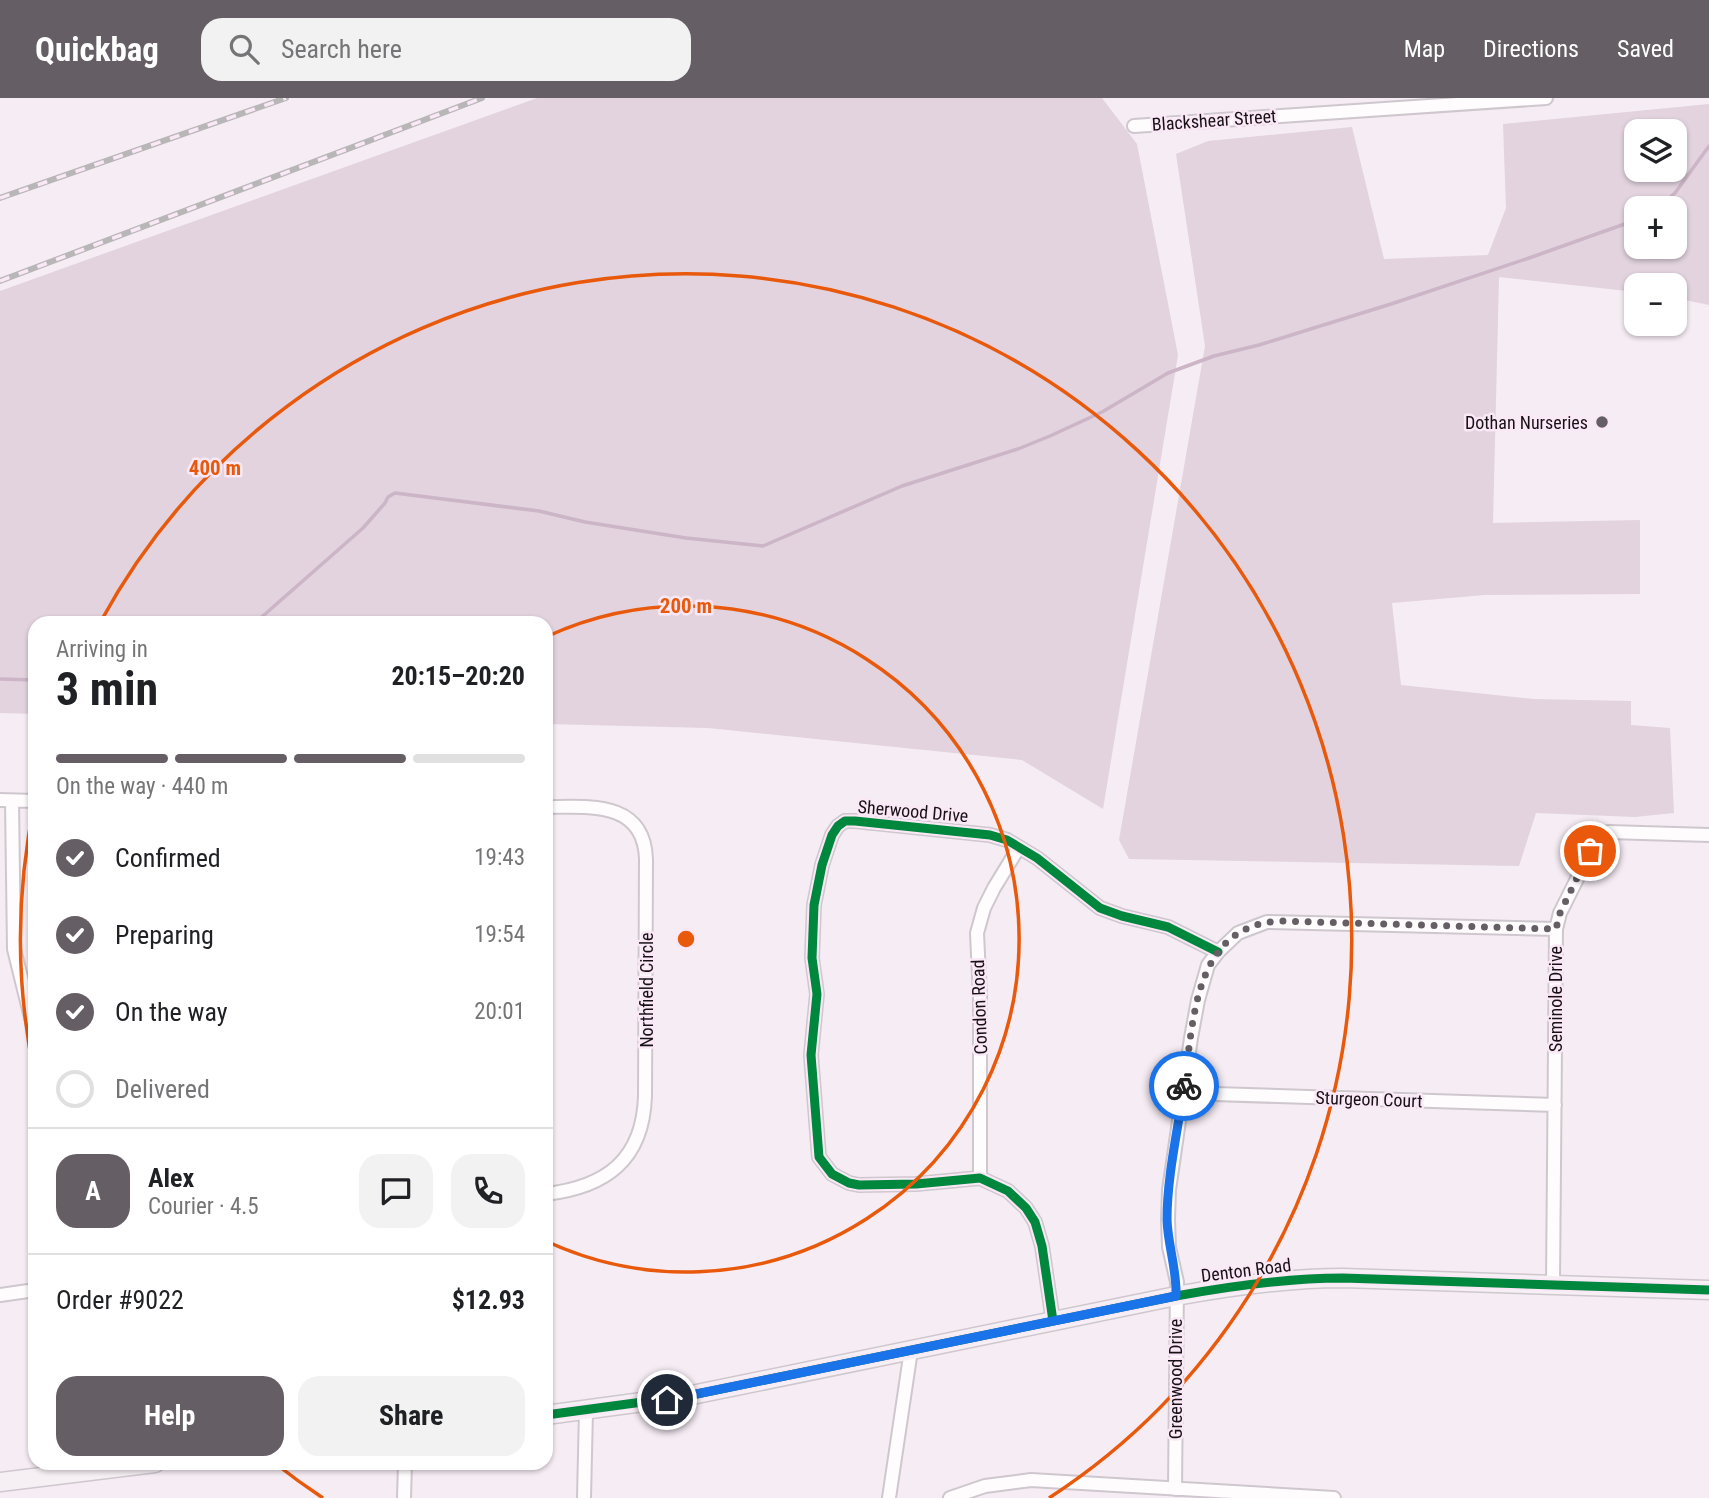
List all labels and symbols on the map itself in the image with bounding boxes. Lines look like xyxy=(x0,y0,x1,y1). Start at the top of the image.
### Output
street label: Blackshear Street xyxy=(1151,105,1277,135)
place label: Dothan Nurseries xyxy=(1465,412,1588,433)
marker: Dothan Nurseries xyxy=(1594,414,1610,430)
text: 400 m xyxy=(189,456,241,480)
text: 200 m xyxy=(660,594,712,618)
street label: Sherwood Drive xyxy=(857,796,969,826)
pin xyxy=(1560,821,1620,881)
centre of rings xyxy=(674,927,698,951)
street label: Northfield Circle xyxy=(636,932,657,1048)
street label: Seminole Drive xyxy=(1545,946,1566,1052)
street label: Condon Road xyxy=(967,959,991,1055)
courier xyxy=(1149,1051,1219,1121)
street label: Sturgeon Court xyxy=(1315,1087,1423,1111)
street label: Denton Road xyxy=(1200,1254,1292,1286)
street label: Greenwood Drive xyxy=(1165,1319,1186,1439)
pin xyxy=(637,1370,697,1430)

